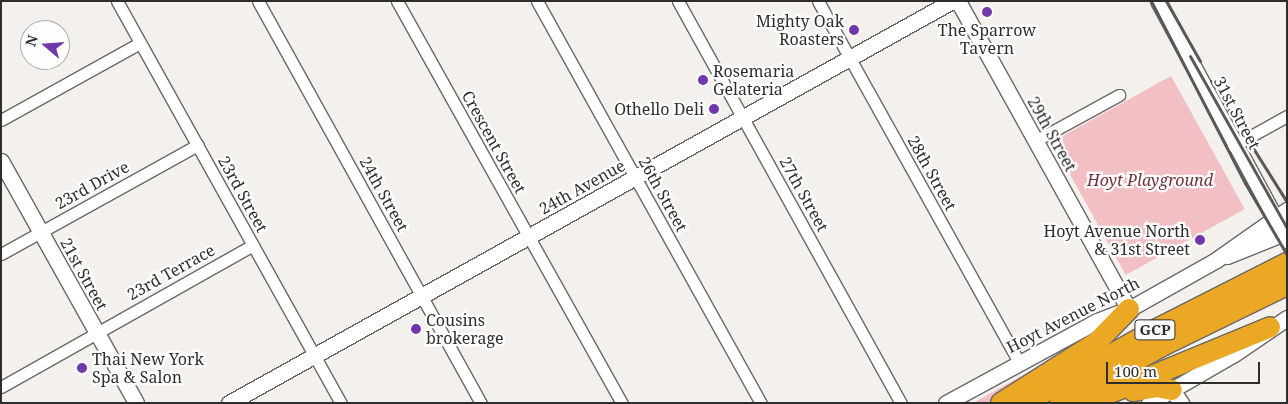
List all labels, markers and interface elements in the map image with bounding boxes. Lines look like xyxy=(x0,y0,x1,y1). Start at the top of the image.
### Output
marker: The Sparrow Tavern xyxy=(981,6,993,18)
place label: Mighty Oak Roasters xyxy=(756,11,844,49)
north arrow xyxy=(20,20,70,70)
place label: The Sparrow Tavern xyxy=(938,20,1036,58)
marker: Mighty Oak Roasters xyxy=(848,24,860,36)
text: N xyxy=(20,32,42,49)
place label: Rosemaria Gelateria xyxy=(713,61,794,99)
street label: 31st Street xyxy=(1210,73,1264,153)
marker: Rosemaria Gelateria xyxy=(697,74,709,86)
street label: Crescent Street xyxy=(458,87,530,197)
street label: 29th Street xyxy=(1024,93,1080,175)
place label: Othello Deli xyxy=(614,99,704,119)
marker: Othello Deli xyxy=(708,103,720,115)
street label: 28th Street xyxy=(904,132,960,214)
street label: 23rd Street xyxy=(214,153,272,235)
street label: 24th Street xyxy=(356,153,412,235)
street label: 26th Street xyxy=(635,153,691,235)
street label: 27th Street xyxy=(776,153,832,235)
street label: 24th Avenue xyxy=(536,156,628,218)
street label: 23rd Drive xyxy=(52,157,132,213)
park label: Hoyt Playground xyxy=(1087,170,1213,190)
place label: Hoyt Avenue North & 31st Street xyxy=(1043,221,1190,259)
marker: Hoyt Avenue North & 31st Street xyxy=(1194,234,1206,246)
street label: 21st Street xyxy=(56,235,112,313)
street label: 23rd Terrace xyxy=(124,240,218,304)
street label: Hoyt Avenue North xyxy=(1003,273,1143,357)
place label: Cousins brokerage xyxy=(426,310,504,348)
road number: GCP xyxy=(1134,318,1176,342)
marker: Cousins brokerage xyxy=(410,323,422,335)
place label: Thai New York Spa & Salon xyxy=(92,349,204,387)
scale bar xyxy=(1108,352,1262,384)
text: 100 m xyxy=(1114,361,1157,381)
marker: Thai New York Spa & Salon xyxy=(76,362,88,374)

